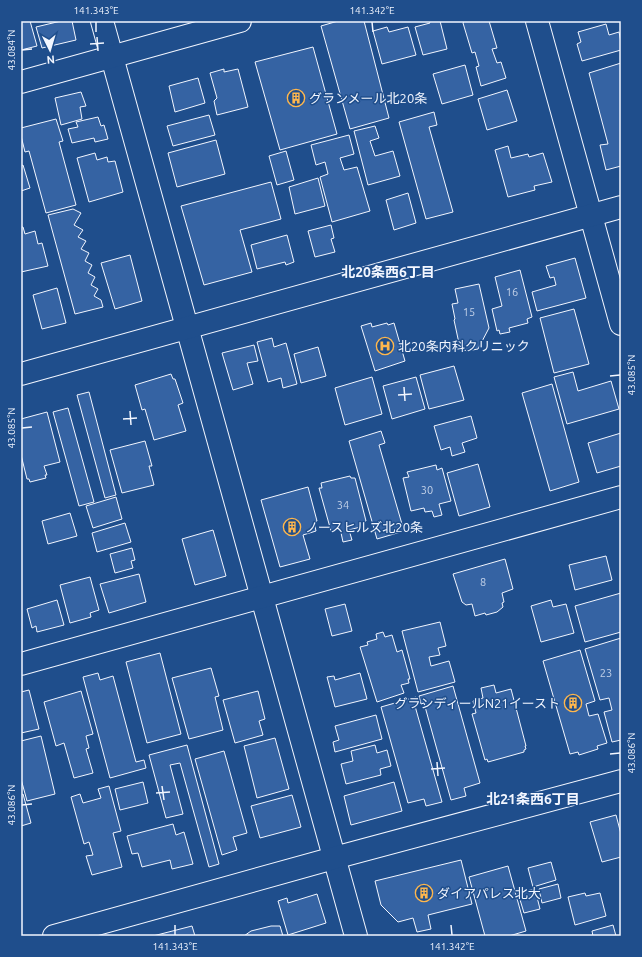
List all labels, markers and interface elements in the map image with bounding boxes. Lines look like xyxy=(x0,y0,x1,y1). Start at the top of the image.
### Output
text: 141.343°E xyxy=(73,5,119,16)
text: 141.342°E xyxy=(349,5,395,16)
text: 43.084°N xyxy=(6,29,17,71)
north arrow xyxy=(30,30,70,70)
text: N xyxy=(46,54,55,66)
building icon: グランメール北20条 xyxy=(286,88,306,108)
place label: グランメール北20条 xyxy=(309,91,427,105)
district label: 北20条西6丁目 xyxy=(341,264,435,280)
house number: 16 xyxy=(506,286,518,298)
house number: 15 xyxy=(463,306,475,318)
hospital icon: 北20条内科クリニック xyxy=(375,336,395,356)
place label: 北20条内科クリニック xyxy=(398,339,530,353)
text: 43.085°N xyxy=(626,354,637,396)
text: 43.085°N xyxy=(6,407,17,449)
house number: 30 xyxy=(421,484,433,496)
house number: 34 xyxy=(337,499,349,511)
building icon: ノースヒルズ北20条 xyxy=(282,517,302,537)
place label: ノースヒルズ北20条 xyxy=(305,520,423,534)
house number: 8 xyxy=(480,576,486,588)
house number: 23 xyxy=(600,667,612,679)
building icon: グランディールN21イースト xyxy=(563,693,583,713)
place label: グランディールN21イースト xyxy=(395,696,560,710)
text: 43.086°N xyxy=(626,732,637,774)
text: 43.086°N xyxy=(6,784,17,826)
district label: 北21条西6丁目 xyxy=(486,791,580,807)
building icon: ダイアパレス北大 xyxy=(414,883,434,903)
place label: ダイアパレス北大 xyxy=(437,886,541,900)
text: 141.343°E xyxy=(152,941,198,952)
text: 141.342°E xyxy=(429,941,475,952)

